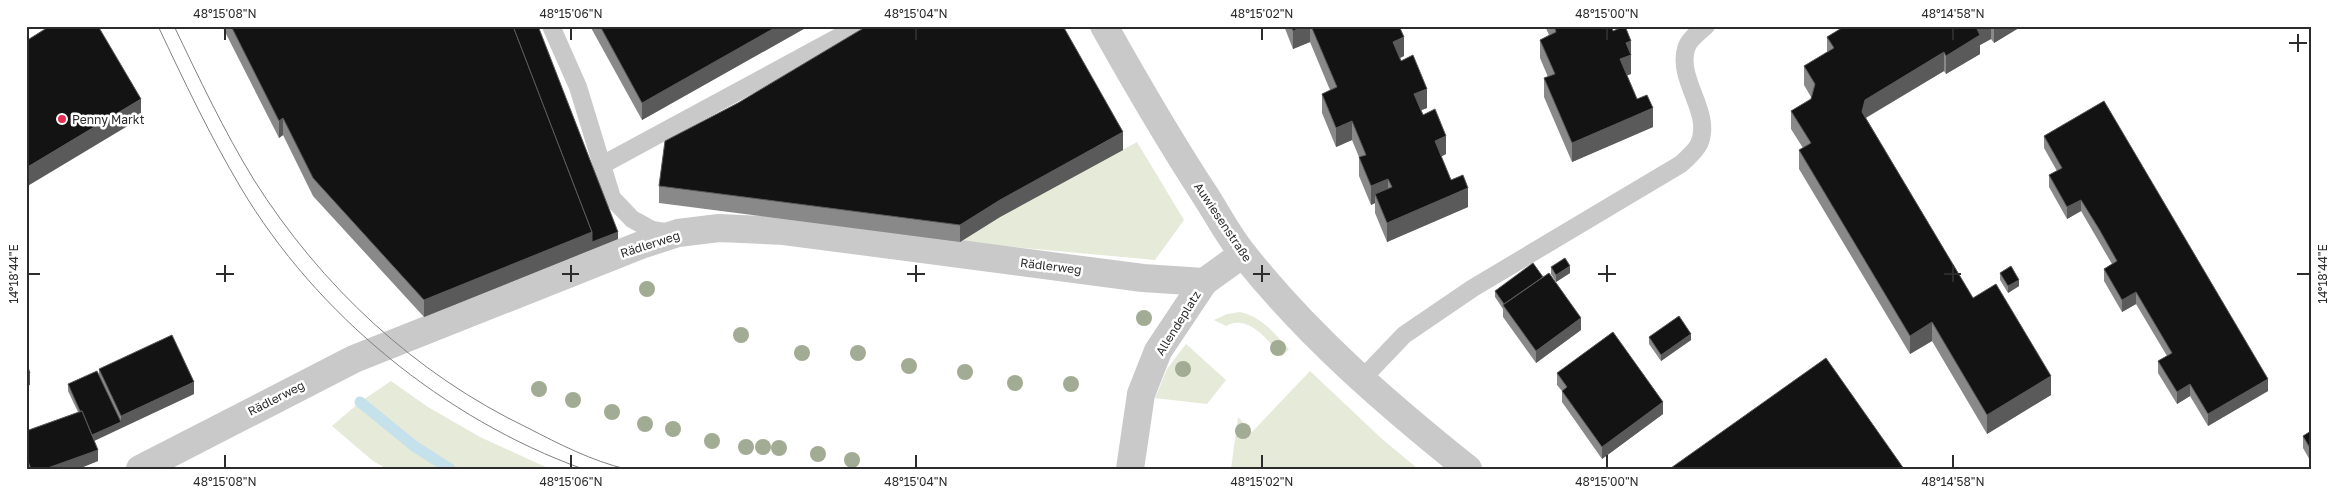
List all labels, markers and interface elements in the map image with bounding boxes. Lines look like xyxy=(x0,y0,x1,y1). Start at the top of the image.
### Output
text: 48°15'08"N xyxy=(193,6,257,21)
text: 48°15'06"N xyxy=(539,6,603,21)
text: 48°15'04"N xyxy=(884,6,948,21)
text: 48°15'02"N xyxy=(1231,6,1293,21)
text: 48°15'00"N xyxy=(1575,6,1639,21)
text: 48°14'58"N xyxy=(1921,6,1985,21)
place label: Penny Markt xyxy=(72,112,145,127)
marker: Penny Markt xyxy=(56,113,68,125)
street label: Auwiesenstraße xyxy=(1191,180,1255,264)
street label: Rädlerweg xyxy=(618,227,682,261)
text: 14°18'44"E xyxy=(6,244,21,304)
text: 14°18'44"E xyxy=(2315,244,2330,304)
street label: Rädlerweg xyxy=(1019,255,1083,277)
street label: Allendeplatz xyxy=(1152,288,1204,358)
street label: Rädlerweg xyxy=(245,377,307,419)
text: 48°15'08"N xyxy=(193,474,257,489)
text: 48°15'06"N xyxy=(539,474,603,489)
text: 48°15'04"N xyxy=(884,474,948,489)
text: 48°15'02"N xyxy=(1231,474,1293,489)
text: 48°15'00"N xyxy=(1575,474,1639,489)
text: 48°14'58"N xyxy=(1921,474,1985,489)

